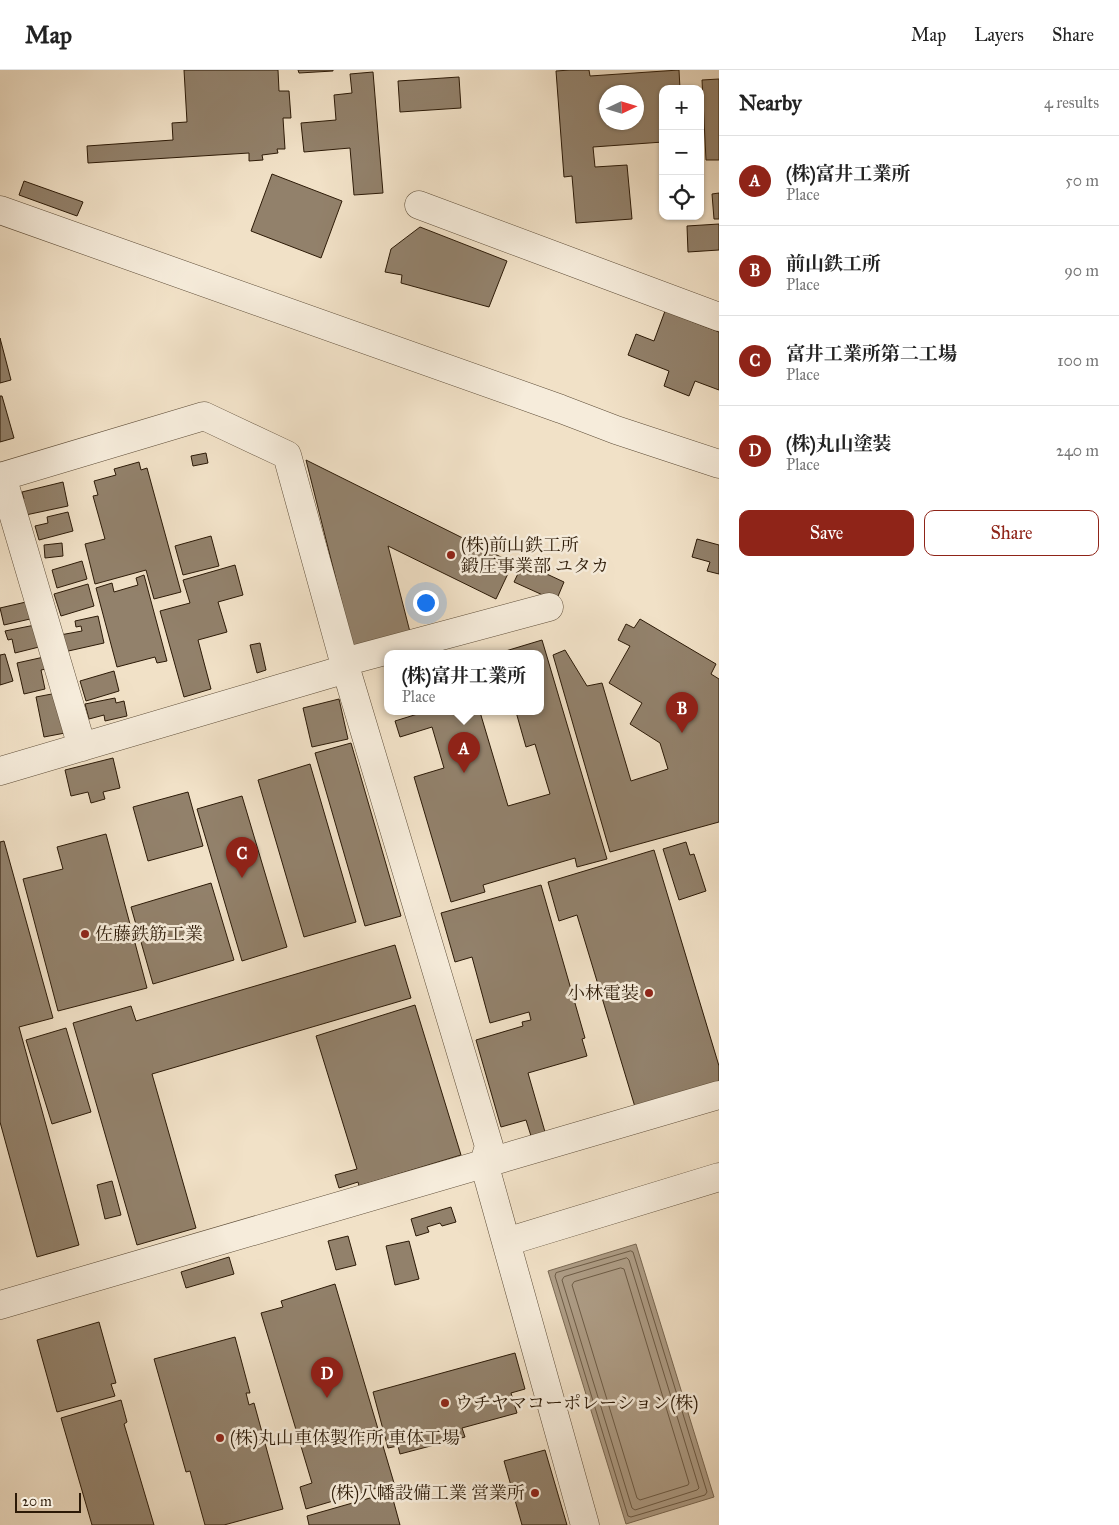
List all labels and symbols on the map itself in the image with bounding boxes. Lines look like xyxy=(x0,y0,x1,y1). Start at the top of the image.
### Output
north arrow xyxy=(599,85,644,130)
place label: (株)前山鉄工所 鍛圧事業部 ユタカ xyxy=(461,534,609,577)
marker: (株)前山鉄工所 鍛圧事業部 ユタカ xyxy=(445,549,457,561)
your location xyxy=(413,590,439,616)
pin: B xyxy=(666,692,698,733)
pin: A xyxy=(448,732,480,773)
pin: C xyxy=(226,837,258,878)
place label: 佐藤鉄筋工業 xyxy=(95,923,203,945)
marker: 佐藤鉄筋工業 xyxy=(79,928,91,940)
place label: 小林電装 xyxy=(567,982,639,1004)
marker: 小林電装 xyxy=(643,987,655,999)
pin: D xyxy=(311,1357,343,1398)
place label: ウチヤマコーポレーション(株) xyxy=(455,1392,698,1415)
marker: ウチヤマコーポレーション(株) xyxy=(439,1397,451,1409)
place label: (株)丸山車体製作所 車体工場 xyxy=(230,1427,460,1450)
marker: (株)丸山車体製作所 車体工場 xyxy=(214,1432,226,1444)
place label: (株)八幡設備工業 営業所 xyxy=(331,1482,525,1505)
marker: (株)八幡設備工業 営業所 xyxy=(529,1487,541,1499)
scale bar xyxy=(15,1490,81,1513)

